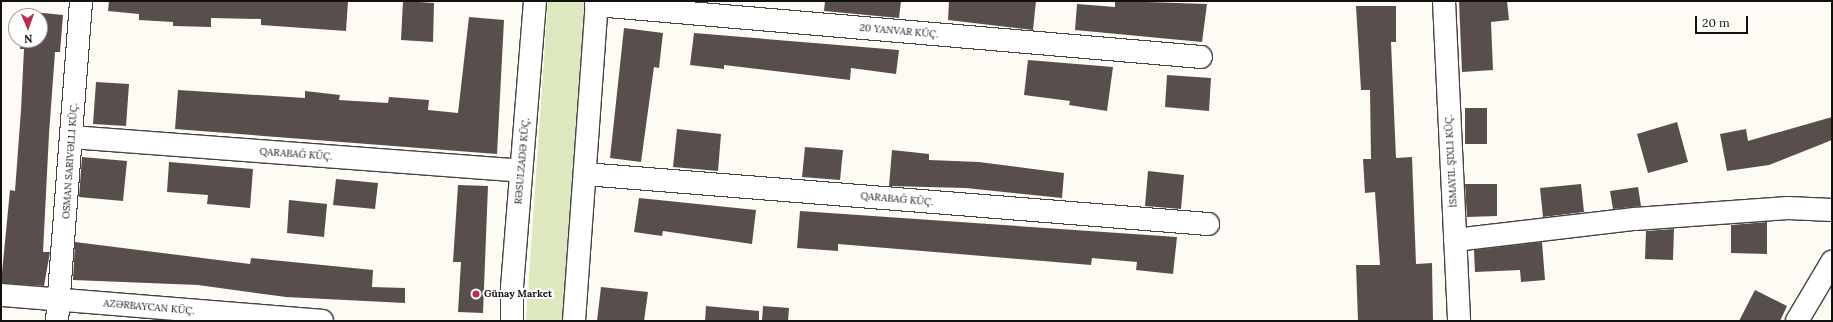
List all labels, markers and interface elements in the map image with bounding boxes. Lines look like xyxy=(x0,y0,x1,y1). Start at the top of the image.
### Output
north arrow xyxy=(8,8,48,48)
scale bar xyxy=(1697,8,1750,34)
text: 20 m xyxy=(1702,15,1730,30)
street label: 20 YANVAR KÜÇ. xyxy=(859,22,939,40)
text: N xyxy=(24,32,33,46)
street label: OSMAN SARIVƏLLI KÜÇ. xyxy=(60,103,80,219)
street label: İSMAYIL ŞIXLI KÜÇ. xyxy=(1443,114,1459,208)
street label: RƏSULZADƏ KÜÇ. xyxy=(512,117,532,205)
street label: QARABAĞ KÜÇ. xyxy=(259,145,333,163)
street label: QARABAĞ KÜÇ. xyxy=(860,190,934,208)
place label: Günay Market xyxy=(484,288,552,300)
marker: Günay Market xyxy=(471,289,481,299)
street label: AZƏRBAYCAN KÜÇ. xyxy=(103,297,195,317)

